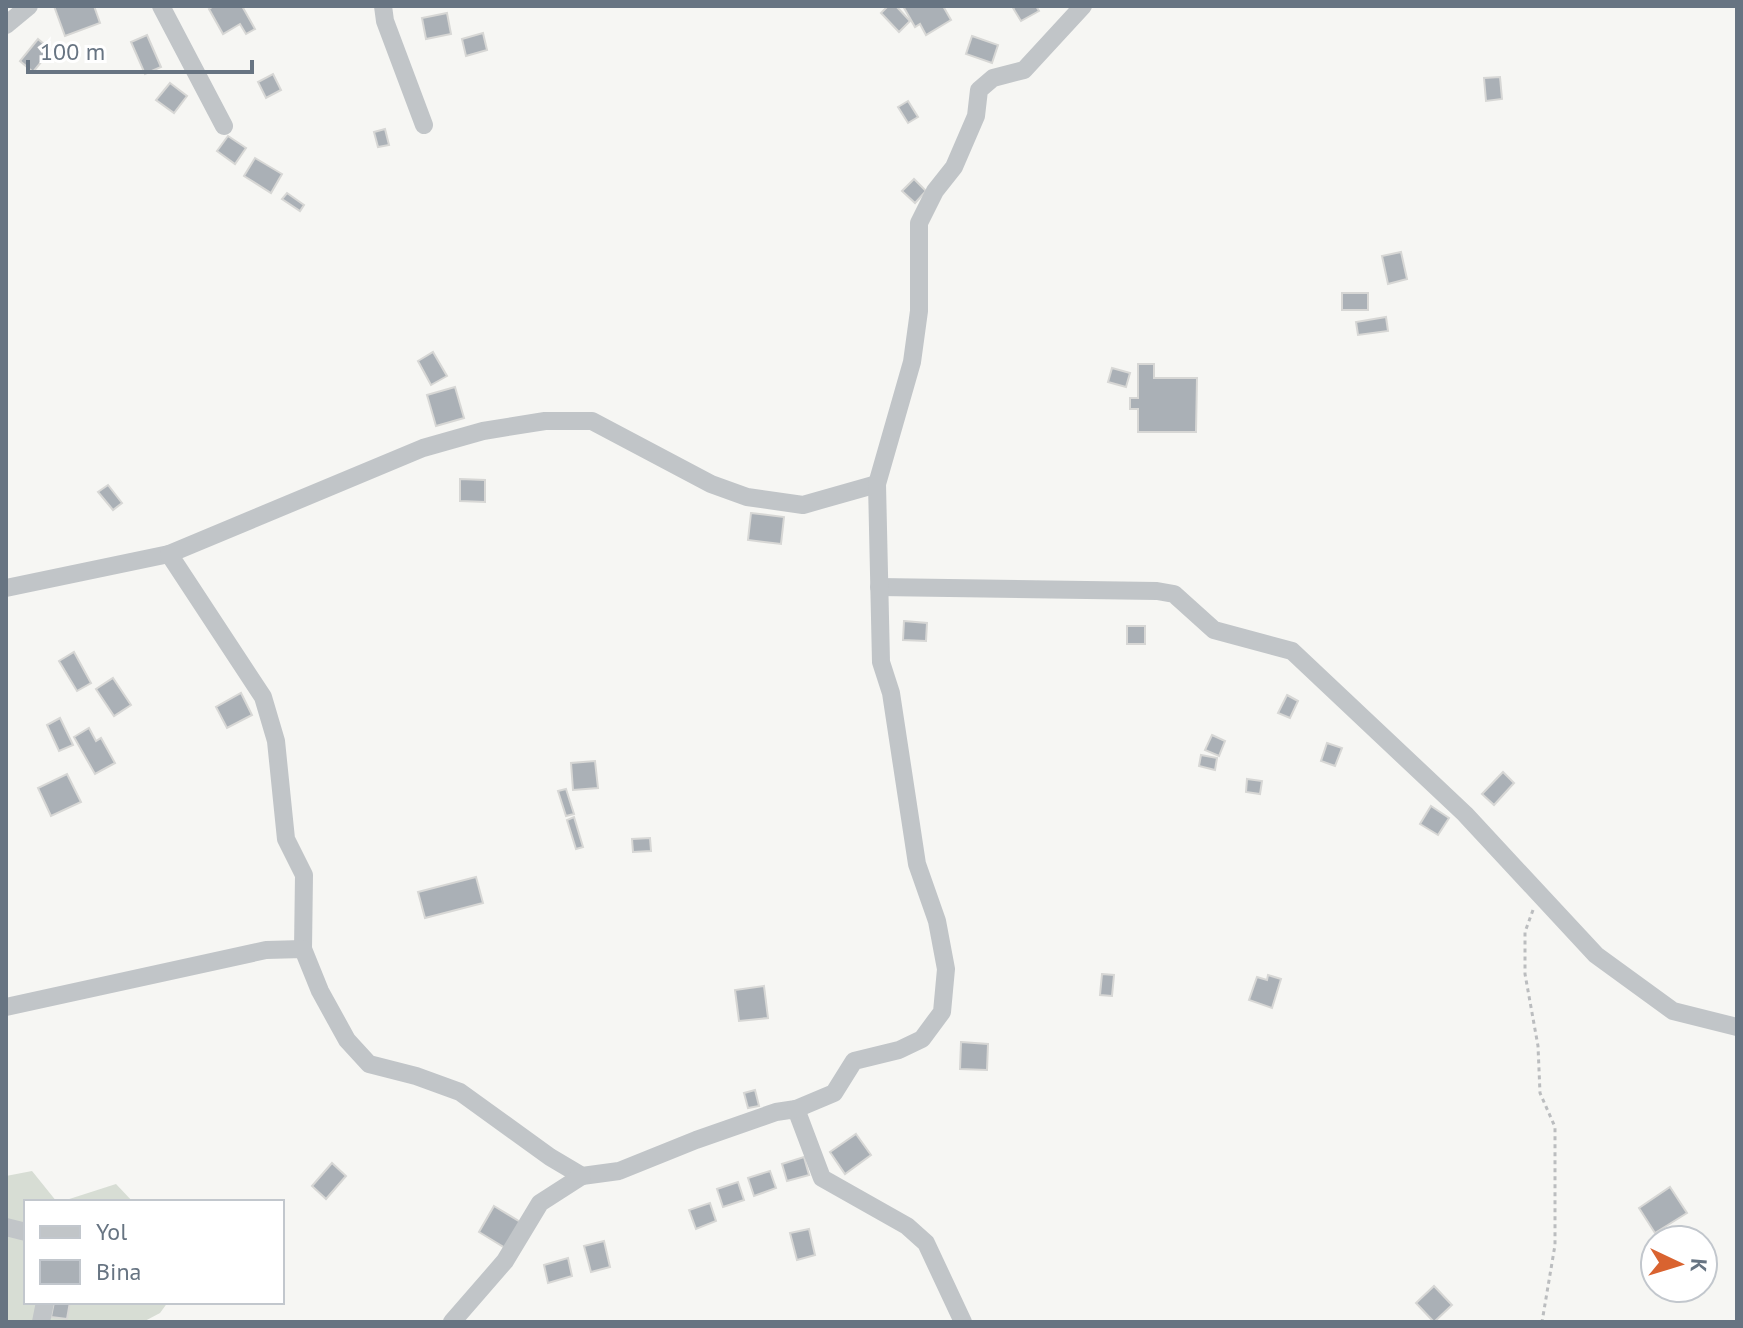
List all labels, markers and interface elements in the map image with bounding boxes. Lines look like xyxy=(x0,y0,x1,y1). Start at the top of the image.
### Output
scale bar xyxy=(28,24,252,74)
text: 100 m xyxy=(40,36,105,67)
legend xyxy=(24,1200,284,1304)
text: Yol xyxy=(96,1216,127,1247)
north arrow xyxy=(1639,1224,1719,1304)
text: Bina xyxy=(96,1256,141,1287)
text: K xyxy=(1684,1258,1713,1274)

